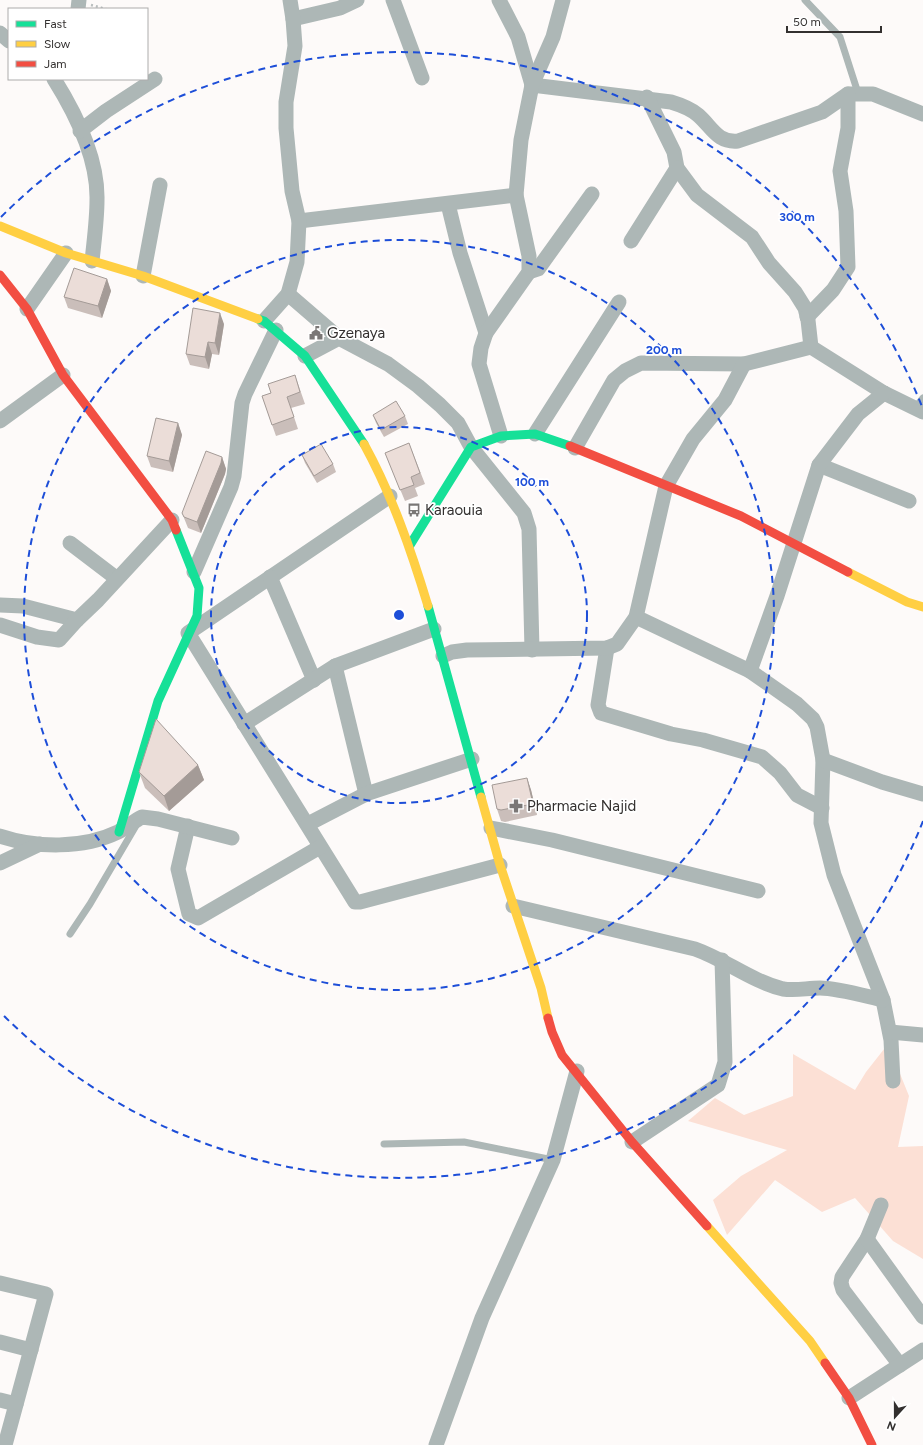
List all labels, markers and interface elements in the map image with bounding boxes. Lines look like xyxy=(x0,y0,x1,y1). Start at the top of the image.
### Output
legend xyxy=(8,8,148,80)
scale bar xyxy=(787,8,881,34)
text: 50 m xyxy=(793,15,821,29)
text: Fast xyxy=(44,17,67,31)
text: Slow xyxy=(44,37,71,51)
text: Jam xyxy=(44,57,67,71)
text: 300 m xyxy=(779,210,815,224)
place label: Gzenaya xyxy=(327,324,385,342)
public building icon: Gzenaya xyxy=(308,325,324,341)
text: 200 m xyxy=(646,343,682,357)
text: 100 m xyxy=(515,475,549,489)
place label: Karaouia xyxy=(425,501,483,519)
bus stop icon: Karaouia xyxy=(406,502,422,518)
centre of rings xyxy=(392,608,406,622)
place label: Pharmacie Najid xyxy=(527,797,636,815)
pharmacy icon: Pharmacie Najid xyxy=(508,798,524,814)
north arrow xyxy=(875,1397,915,1437)
text: N xyxy=(885,1418,898,1433)

